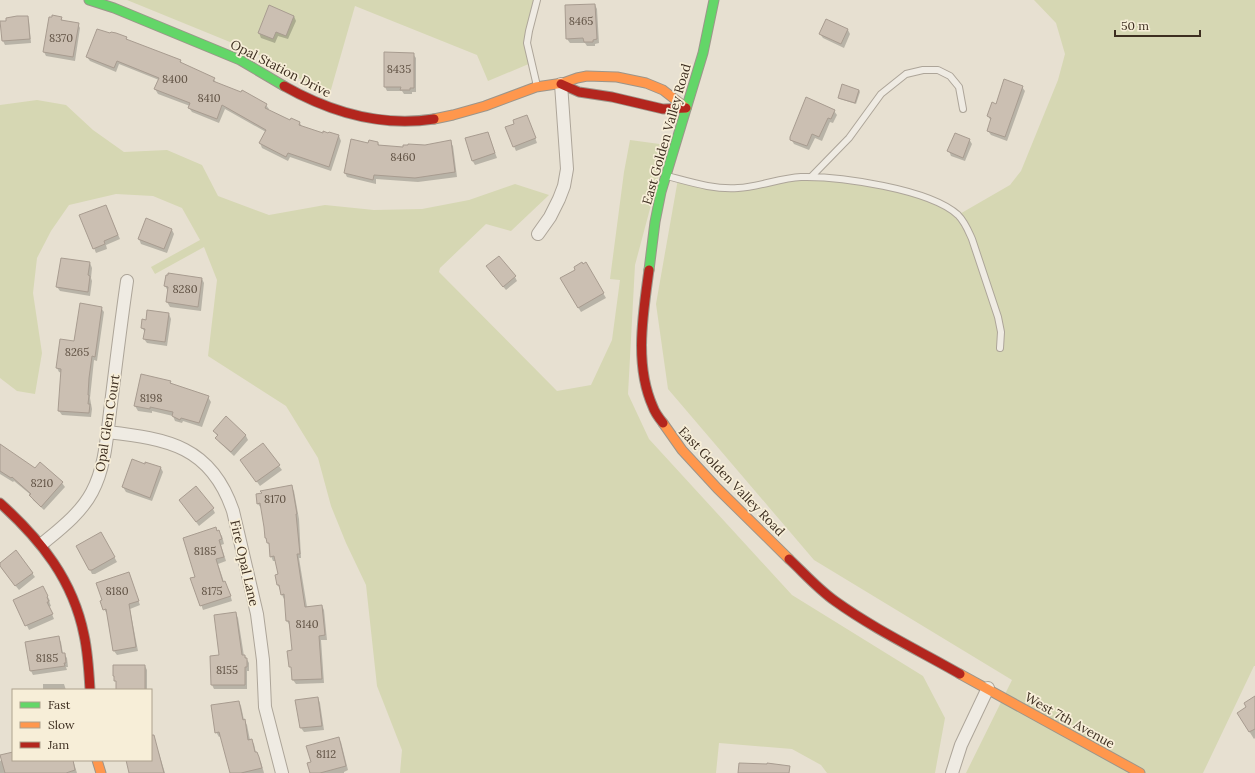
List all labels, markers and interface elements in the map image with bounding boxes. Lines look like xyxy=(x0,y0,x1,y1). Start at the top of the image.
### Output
scale bar xyxy=(1115,12,1200,38)
house number: 8465 xyxy=(569,14,593,28)
text: 50 m xyxy=(1121,18,1149,33)
house number: 8370 xyxy=(49,31,73,45)
street label: Opal Station Drive xyxy=(228,36,334,101)
street label: East Golden Valley Road xyxy=(638,61,695,207)
house number: 8435 xyxy=(387,62,411,76)
house number: 8400 xyxy=(162,72,188,86)
house number: 8410 xyxy=(198,91,221,105)
house number: 8460 xyxy=(390,150,416,164)
house number: 8280 xyxy=(172,282,198,296)
house number: 8265 xyxy=(65,345,89,359)
street label: Opal Glen Court xyxy=(91,373,124,473)
house number: 8198 xyxy=(140,391,162,405)
street label: East Golden Valley Road xyxy=(675,423,789,540)
house number: 8210 xyxy=(31,476,54,490)
house number: 8170 xyxy=(264,492,286,506)
street label: Fire Opal Lane xyxy=(226,518,263,608)
house number: 8185 xyxy=(194,544,216,558)
house number: 8180 xyxy=(105,584,129,598)
house number: 8175 xyxy=(201,584,223,598)
house number: 8140 xyxy=(296,617,319,631)
house number: 8185 xyxy=(36,651,58,665)
house number: 8155 xyxy=(216,663,238,677)
legend xyxy=(12,689,152,761)
street label: West 7th Avenue xyxy=(1022,689,1118,752)
text: Fast xyxy=(48,697,71,712)
text: Slow xyxy=(48,717,75,732)
text: Jam xyxy=(47,737,69,752)
house number: 8112 xyxy=(316,747,336,761)

